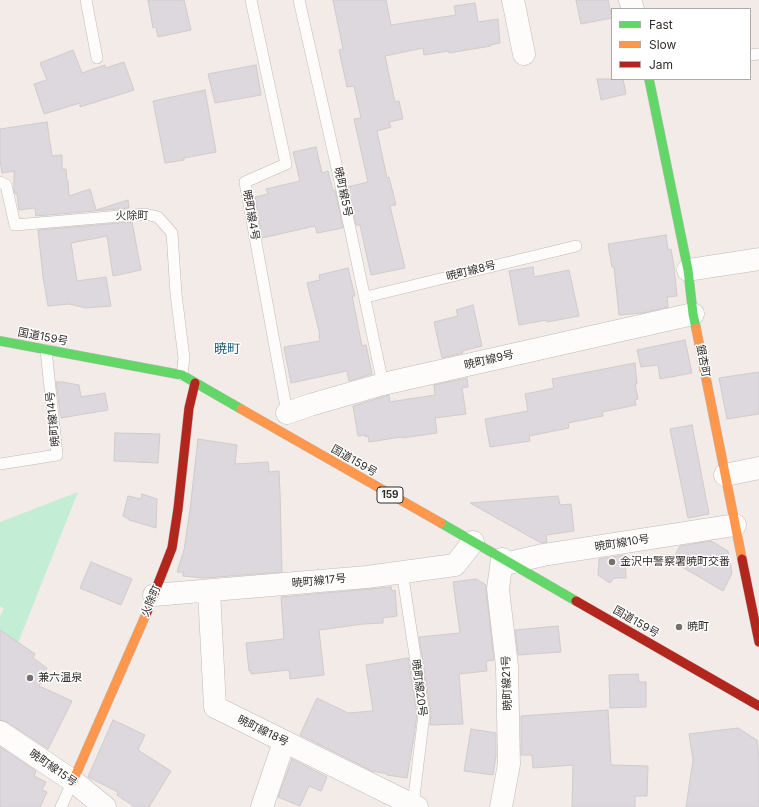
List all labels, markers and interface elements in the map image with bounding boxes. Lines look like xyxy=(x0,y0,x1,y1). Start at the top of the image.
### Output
legend xyxy=(611,8,751,80)
text: Fast xyxy=(649,17,673,32)
text: Slow xyxy=(649,37,676,52)
text: Jam xyxy=(649,57,673,72)
street label: 暁町線5号 xyxy=(331,166,355,218)
street label: 暁町線4号 xyxy=(240,189,262,241)
street label: 火除町 xyxy=(115,209,149,223)
street label: 暁町線8号 xyxy=(445,258,497,284)
street label: 国道159号 xyxy=(17,326,69,348)
district label: 暁町 xyxy=(214,341,240,357)
street label: 銀杏町 xyxy=(693,344,713,378)
street label: 暁町線9号 xyxy=(463,348,515,372)
street label: 暁町線14号 xyxy=(44,391,62,447)
street label: 国道159号 xyxy=(329,443,379,479)
road number: 159 xyxy=(377,487,403,503)
street label: 暁町線10号 xyxy=(594,532,650,554)
place label: 金沢中警察署暁町交番 xyxy=(620,555,730,569)
marker: 金沢中警察署暁町交番 xyxy=(607,557,617,567)
street label: 暁町線17号 xyxy=(291,572,347,590)
street label: 火除町 xyxy=(138,583,164,619)
street label: 国道159号 xyxy=(611,604,661,640)
place label: 暁町 xyxy=(687,620,709,634)
marker: 暁町 xyxy=(674,622,684,632)
street label: 暁町線21号 xyxy=(499,655,515,711)
street label: 暁町線20号 xyxy=(409,659,429,717)
place label: 兼六温泉 xyxy=(38,671,82,685)
marker: 兼六温泉 xyxy=(25,673,35,683)
street label: 暁町線18号 xyxy=(235,713,291,749)
street label: 暁町線15号 xyxy=(27,747,79,789)

